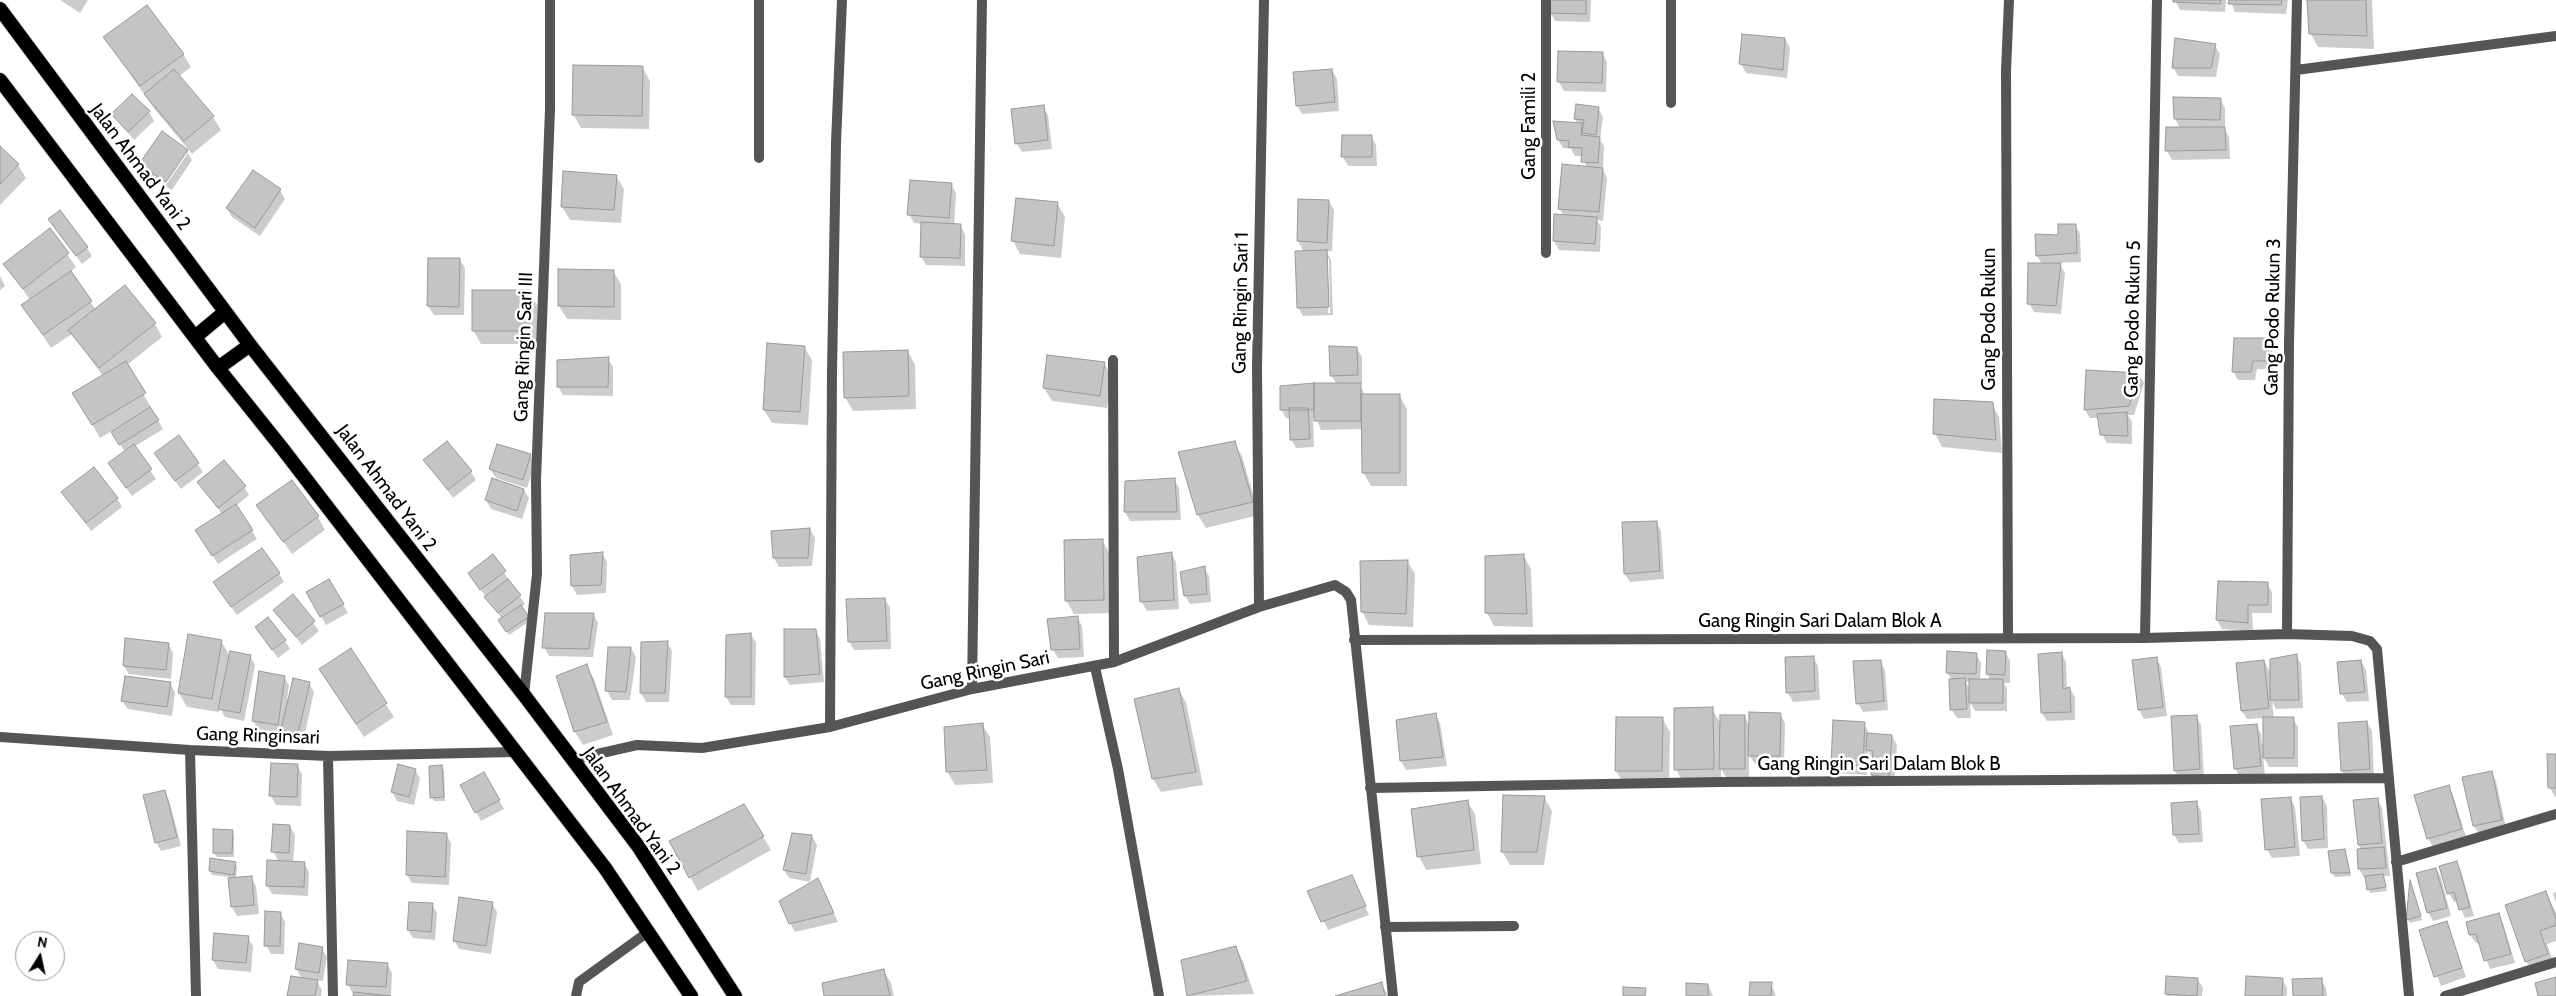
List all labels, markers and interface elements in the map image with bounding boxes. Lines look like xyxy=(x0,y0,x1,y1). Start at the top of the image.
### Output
street label: Gang Famili 2 xyxy=(1518,72,1540,180)
street label: Jalan Ahmad Yani 2 xyxy=(85,99,195,235)
street label: Gang Ringin Sari 1 xyxy=(1228,232,1254,374)
street label: Gang Podo Rukun 3 xyxy=(2260,238,2286,396)
street label: Gang Podo Rukun 5 xyxy=(2120,240,2146,398)
street label: Gang Podo Rukun xyxy=(1978,248,2000,390)
street label: Gang Ringin Sari III xyxy=(510,272,538,422)
street label: Jalan Ahmad Yani 2 xyxy=(331,420,441,556)
street label: Gang Ringin Sari Dalam Blok A xyxy=(1698,610,1942,632)
street label: Gang Ringin Sari xyxy=(918,646,1052,696)
street label: Gang Ringinsari xyxy=(196,722,320,750)
street label: Jalan Ahmad Yani 2 xyxy=(577,743,685,879)
street label: Gang Ringin Sari Dalam Blok B xyxy=(1757,753,2001,775)
north arrow xyxy=(15,931,65,981)
text: N xyxy=(36,932,49,952)

